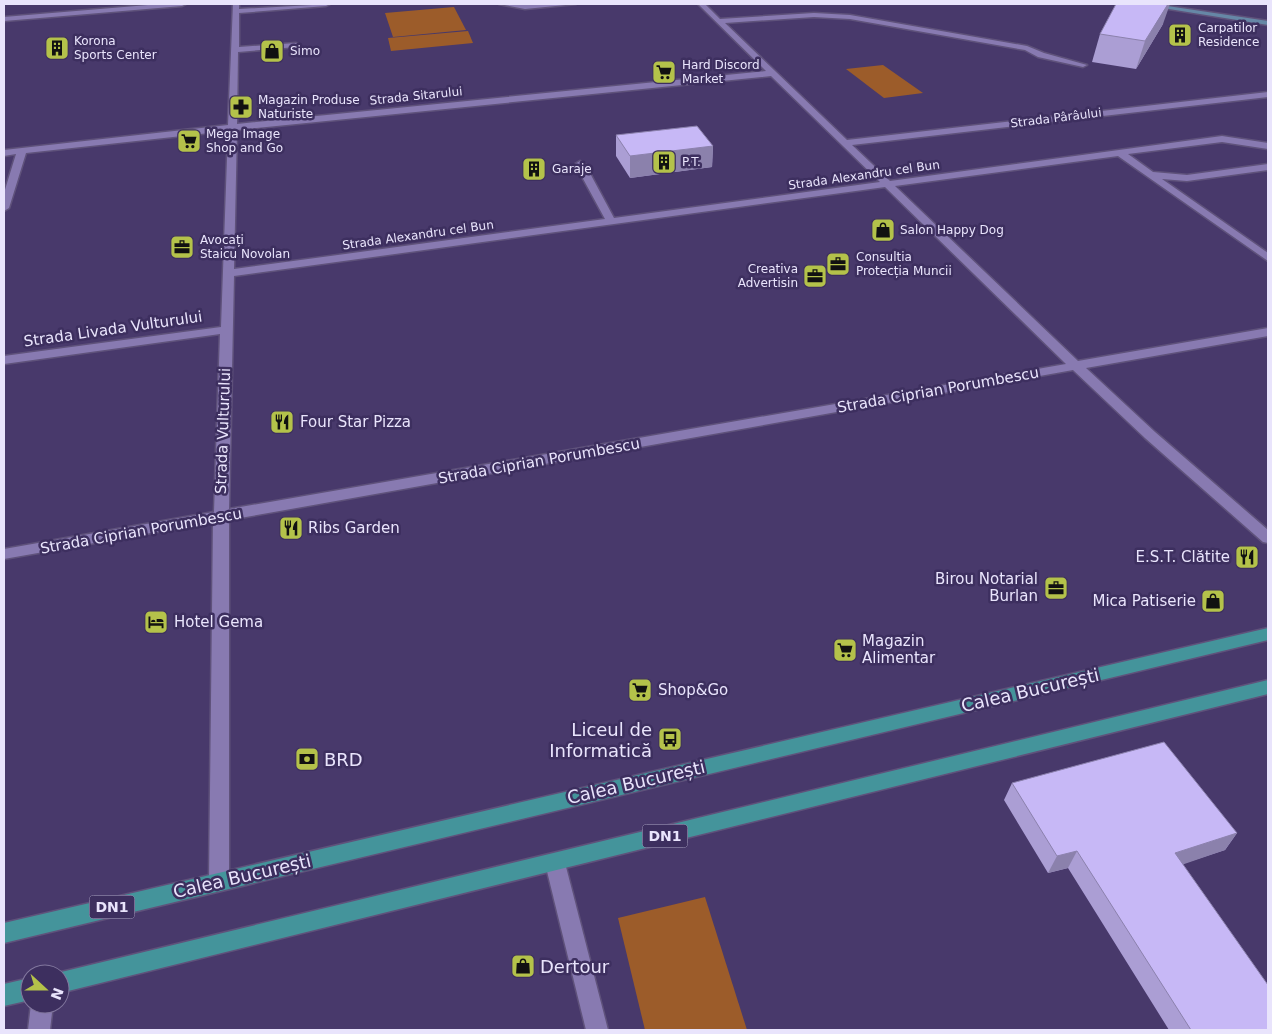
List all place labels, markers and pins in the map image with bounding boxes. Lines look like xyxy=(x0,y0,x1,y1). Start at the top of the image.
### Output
place label: Carpatilor Residence xyxy=(1198,21,1259,49)
building icon: Carpatilor Residence xyxy=(1167,22,1193,48)
place label: Korona Sports Center xyxy=(74,34,157,62)
building icon: Korona Sports Center xyxy=(44,35,70,61)
shop icon: Simo xyxy=(259,38,285,64)
place label: Simo xyxy=(290,44,320,58)
place label: Hard Discord Market xyxy=(682,58,760,86)
supermarket icon: Hard Discord Market xyxy=(651,59,677,85)
place label: Magazin Produse Naturiste xyxy=(258,93,360,121)
pharmacy icon: Magazin Produse Naturiste xyxy=(228,94,254,120)
place label: Mega Image Shop and Go xyxy=(206,127,283,155)
supermarket icon: Mega Image Shop and Go xyxy=(176,128,202,154)
building icon: P.T. xyxy=(651,149,677,175)
place label: P.T. xyxy=(682,155,701,169)
building icon: Garaje xyxy=(521,156,547,182)
place label: Garaje xyxy=(552,162,592,176)
shop icon: Salon Happy Dog xyxy=(870,217,896,243)
place label: Salon Happy Dog xyxy=(900,223,1004,237)
place label: Avocați Staicu Novolan xyxy=(200,233,290,261)
office icon: Avocați Staicu Novolan xyxy=(169,234,195,260)
place label: Consultia Protecția Muncii xyxy=(856,250,952,278)
office icon: Consultia Protecția Muncii xyxy=(825,251,851,277)
place label: Creativa Advertisin xyxy=(738,262,798,290)
office icon: Creativa Advertisin xyxy=(802,263,828,289)
restaurant icon: Four Star Pizza xyxy=(269,409,295,435)
place label: Four Star Pizza xyxy=(300,413,411,431)
restaurant icon: Ribs Garden xyxy=(278,515,304,541)
place label: Ribs Garden xyxy=(308,519,400,537)
restaurant icon: E.S.T. Clătite xyxy=(1234,544,1260,570)
place label: E.S.T. Clătite xyxy=(1136,548,1230,566)
place label: Birou Notarial Burlan xyxy=(935,570,1038,605)
office icon: Birou Notarial Burlan xyxy=(1043,575,1069,601)
shop icon: Mica Patiserie xyxy=(1200,588,1226,614)
place label: Mica Patiserie xyxy=(1092,592,1196,610)
hotel icon: Hotel Gema xyxy=(143,609,169,635)
place label: Hotel Gema xyxy=(174,613,263,631)
place label: Magazin Alimentar xyxy=(862,632,936,667)
supermarket icon: Magazin Alimentar xyxy=(832,637,858,663)
supermarket icon: Shop&Go xyxy=(627,677,653,703)
place label: Shop&Go xyxy=(658,681,728,699)
place label: Liceul de Informatică xyxy=(549,719,652,761)
bus stop icon: Liceul de Informatică xyxy=(657,726,683,752)
bank icon: BRD xyxy=(294,746,320,772)
place label: BRD xyxy=(324,749,363,770)
shop icon: Dertour xyxy=(510,953,536,979)
place label: Dertour xyxy=(540,956,610,977)

